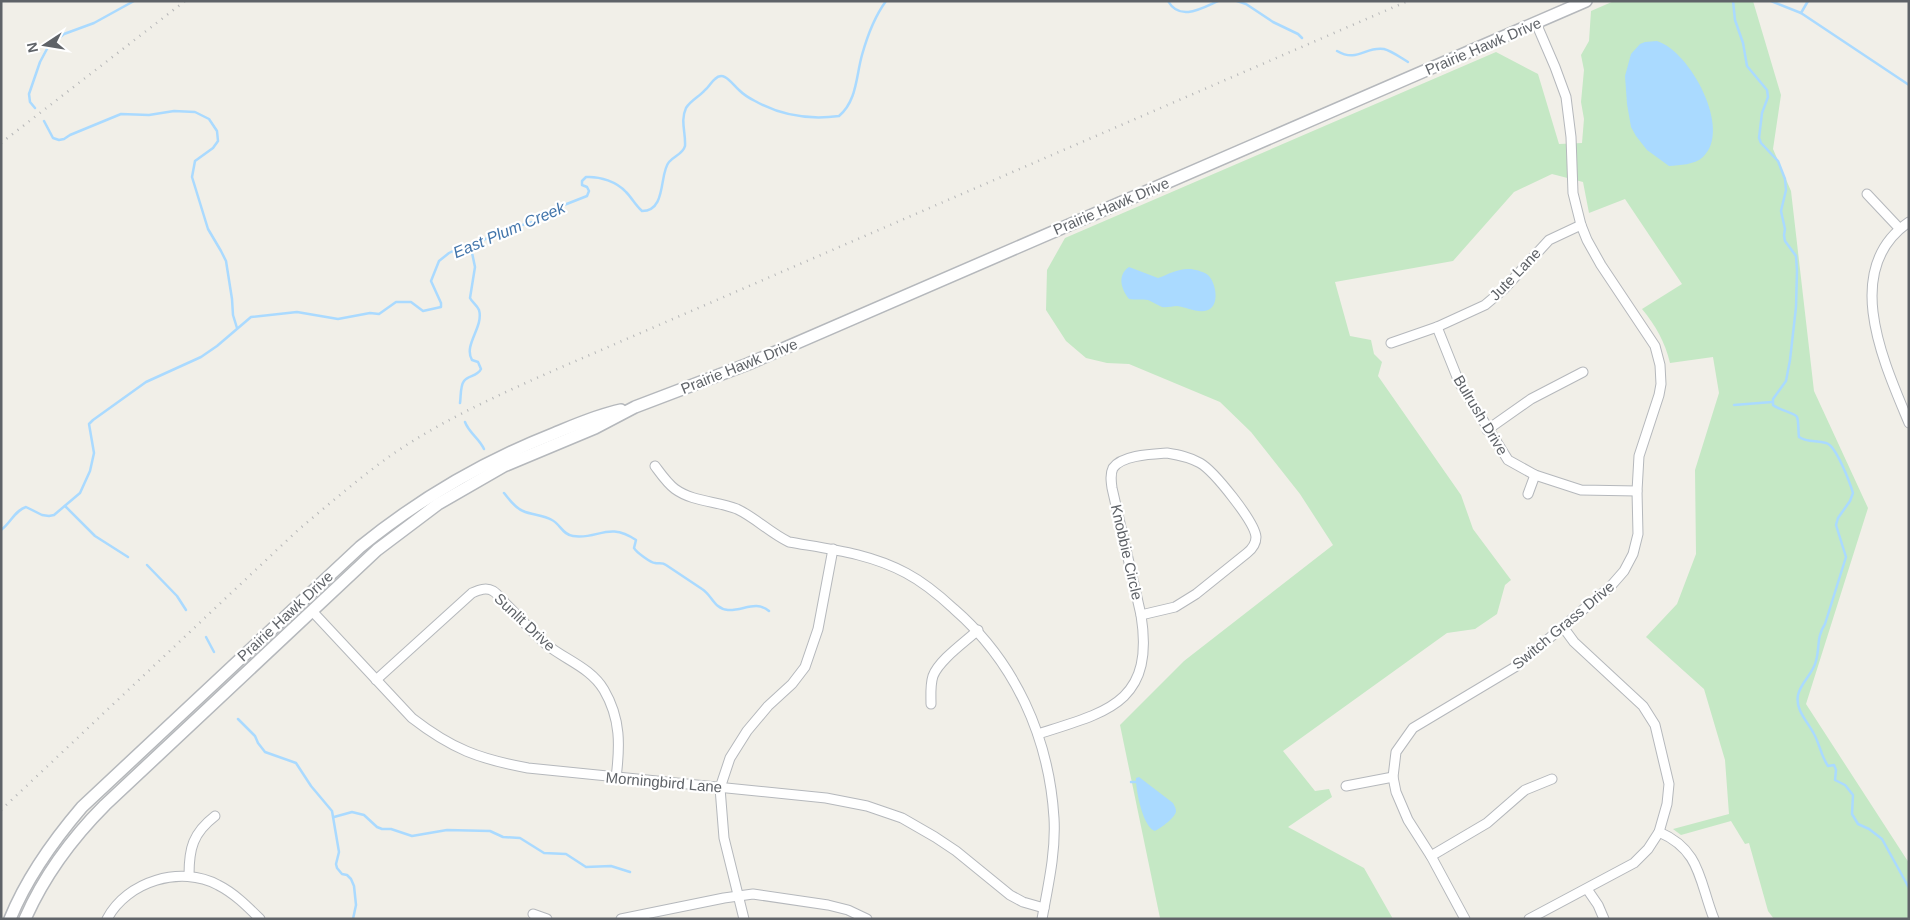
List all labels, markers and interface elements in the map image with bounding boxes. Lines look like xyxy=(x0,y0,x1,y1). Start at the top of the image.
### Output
street label: Prairie Hawk Drive xyxy=(1423,14,1543,78)
north arrow xyxy=(20,20,70,70)
text: N xyxy=(23,41,41,54)
street label: Prairie Hawk Drive xyxy=(1051,174,1171,238)
water label: East Plum Creek xyxy=(450,198,568,261)
street label: Jute Lane xyxy=(1486,244,1544,304)
street label: Prairie Hawk Drive xyxy=(678,335,800,397)
street label: Bulrush Drive xyxy=(1451,372,1511,458)
street label: Knobbie Circle xyxy=(1108,503,1146,601)
street label: Prairie Hawk Drive xyxy=(234,567,336,665)
street label: Switch Grass Drive xyxy=(1509,578,1617,672)
street label: Sunlit Drive xyxy=(491,590,559,654)
street label: Morningbird Lane xyxy=(605,768,723,796)

